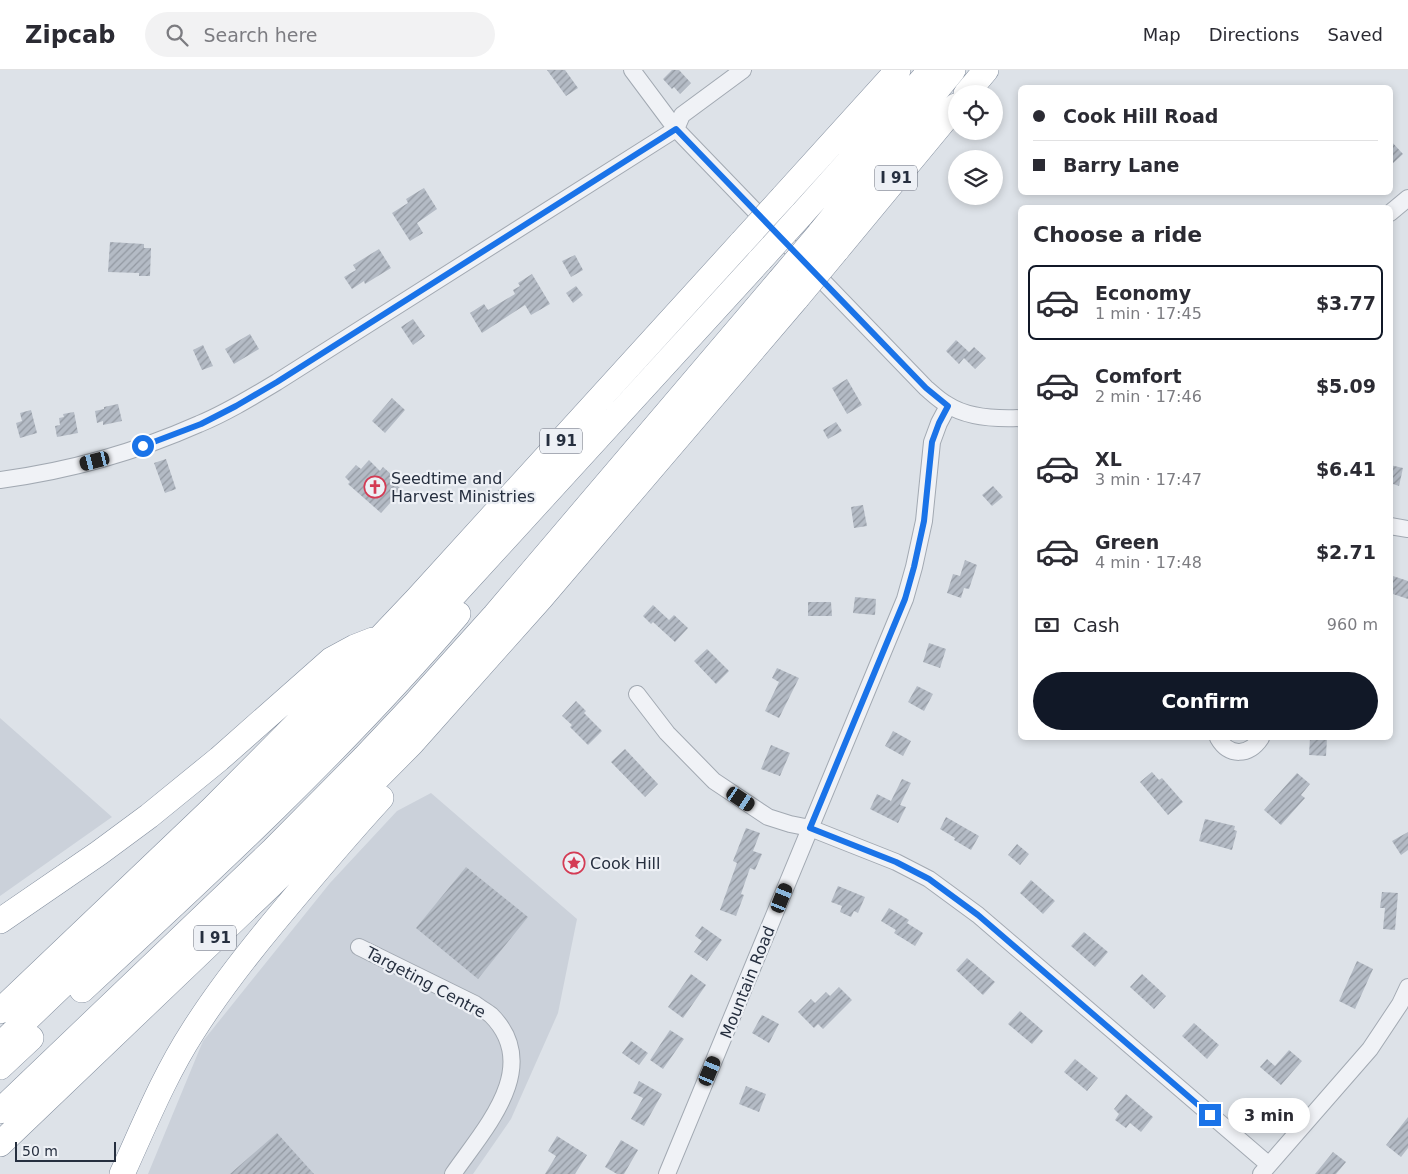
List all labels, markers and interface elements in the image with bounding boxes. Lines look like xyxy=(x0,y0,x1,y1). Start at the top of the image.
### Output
search box xyxy=(145,12,495,57)
text: Zipcab xyxy=(25,21,115,49)
icon: search xyxy=(163,21,191,49)
text: Search here xyxy=(203,24,318,46)
text: Map xyxy=(1143,24,1181,45)
text: Directions xyxy=(1209,24,1299,45)
text: Saved xyxy=(1327,24,1383,45)
map controls xyxy=(948,85,1003,205)
button: locate xyxy=(948,85,1003,140)
text: Cook Hill Road xyxy=(1063,105,1218,127)
button: layers xyxy=(948,150,1003,205)
text: Barry Lane xyxy=(1063,154,1179,176)
road number: I 91 xyxy=(875,166,917,190)
text: Choose a ride xyxy=(1033,222,1202,247)
icon: car xyxy=(1035,280,1080,325)
text: Economy xyxy=(1095,282,1191,304)
text: $3.77 xyxy=(1316,292,1376,314)
text: 1 min · 17:45 xyxy=(1095,304,1202,323)
icon: car xyxy=(1035,363,1080,408)
text: Comfort xyxy=(1095,365,1182,387)
text: $5.09 xyxy=(1316,375,1376,397)
text: 2 min · 17:46 xyxy=(1095,387,1202,406)
road number: I 91 xyxy=(540,428,582,454)
route start xyxy=(132,435,154,457)
icon: car xyxy=(1035,446,1080,491)
text: XL xyxy=(1095,448,1122,470)
car xyxy=(78,450,111,472)
text: $6.41 xyxy=(1316,458,1376,480)
place label: Seedtime and Harvest Ministries xyxy=(391,469,535,506)
text: 3 min · 17:47 xyxy=(1095,470,1202,489)
church icon: Seedtime and Harvest Ministries xyxy=(363,475,387,499)
icon: car xyxy=(1035,529,1080,574)
text: Green xyxy=(1095,531,1159,553)
text: $2.71 xyxy=(1316,541,1376,563)
text: 4 min · 17:48 xyxy=(1095,553,1202,572)
icon: cash xyxy=(1033,611,1061,639)
text: Cash xyxy=(1073,614,1120,636)
text: 960 m xyxy=(1327,615,1378,634)
button: Confirm xyxy=(1033,672,1378,730)
car xyxy=(724,784,757,814)
place icon: Cook Hill xyxy=(562,851,586,875)
place label: Cook Hill xyxy=(590,854,660,873)
car xyxy=(769,881,794,915)
street label: Mountain Road xyxy=(716,923,779,1041)
road number: I 91 xyxy=(194,926,236,950)
street label: Targeting Centre xyxy=(362,942,489,1022)
car xyxy=(697,1054,722,1088)
callout: 3 min xyxy=(1228,1098,1310,1132)
route end xyxy=(1199,1104,1221,1126)
text: 3 min xyxy=(1244,1106,1294,1125)
scale bar xyxy=(15,1139,116,1162)
text: 50 m xyxy=(22,1143,58,1159)

